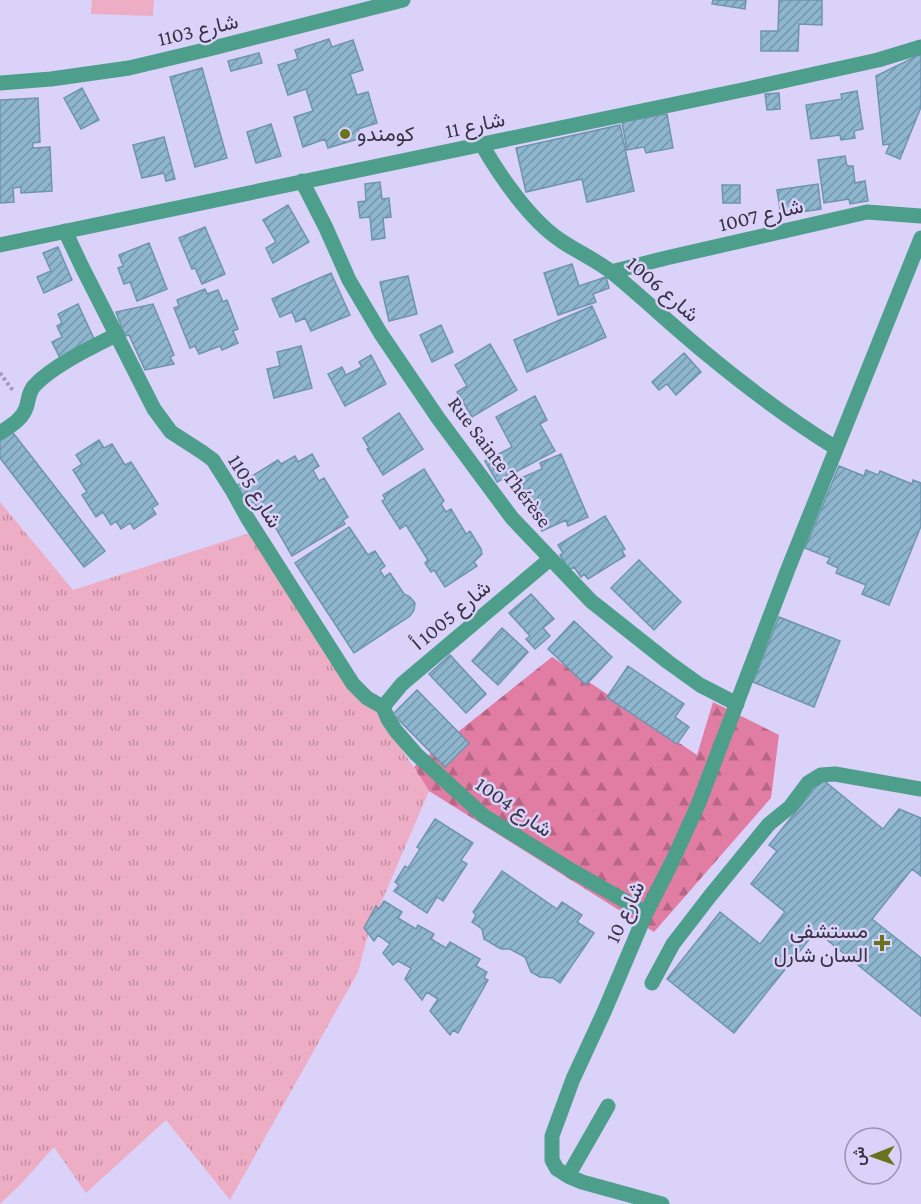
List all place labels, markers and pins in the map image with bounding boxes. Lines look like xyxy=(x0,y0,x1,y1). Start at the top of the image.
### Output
place label: كومندو xyxy=(357,122,414,147)
marker: كومندو xyxy=(338,127,352,141)
place label: مستشفى السان شارل xyxy=(774,919,868,968)
marker: مستشفى السان شارل xyxy=(873,934,891,952)

